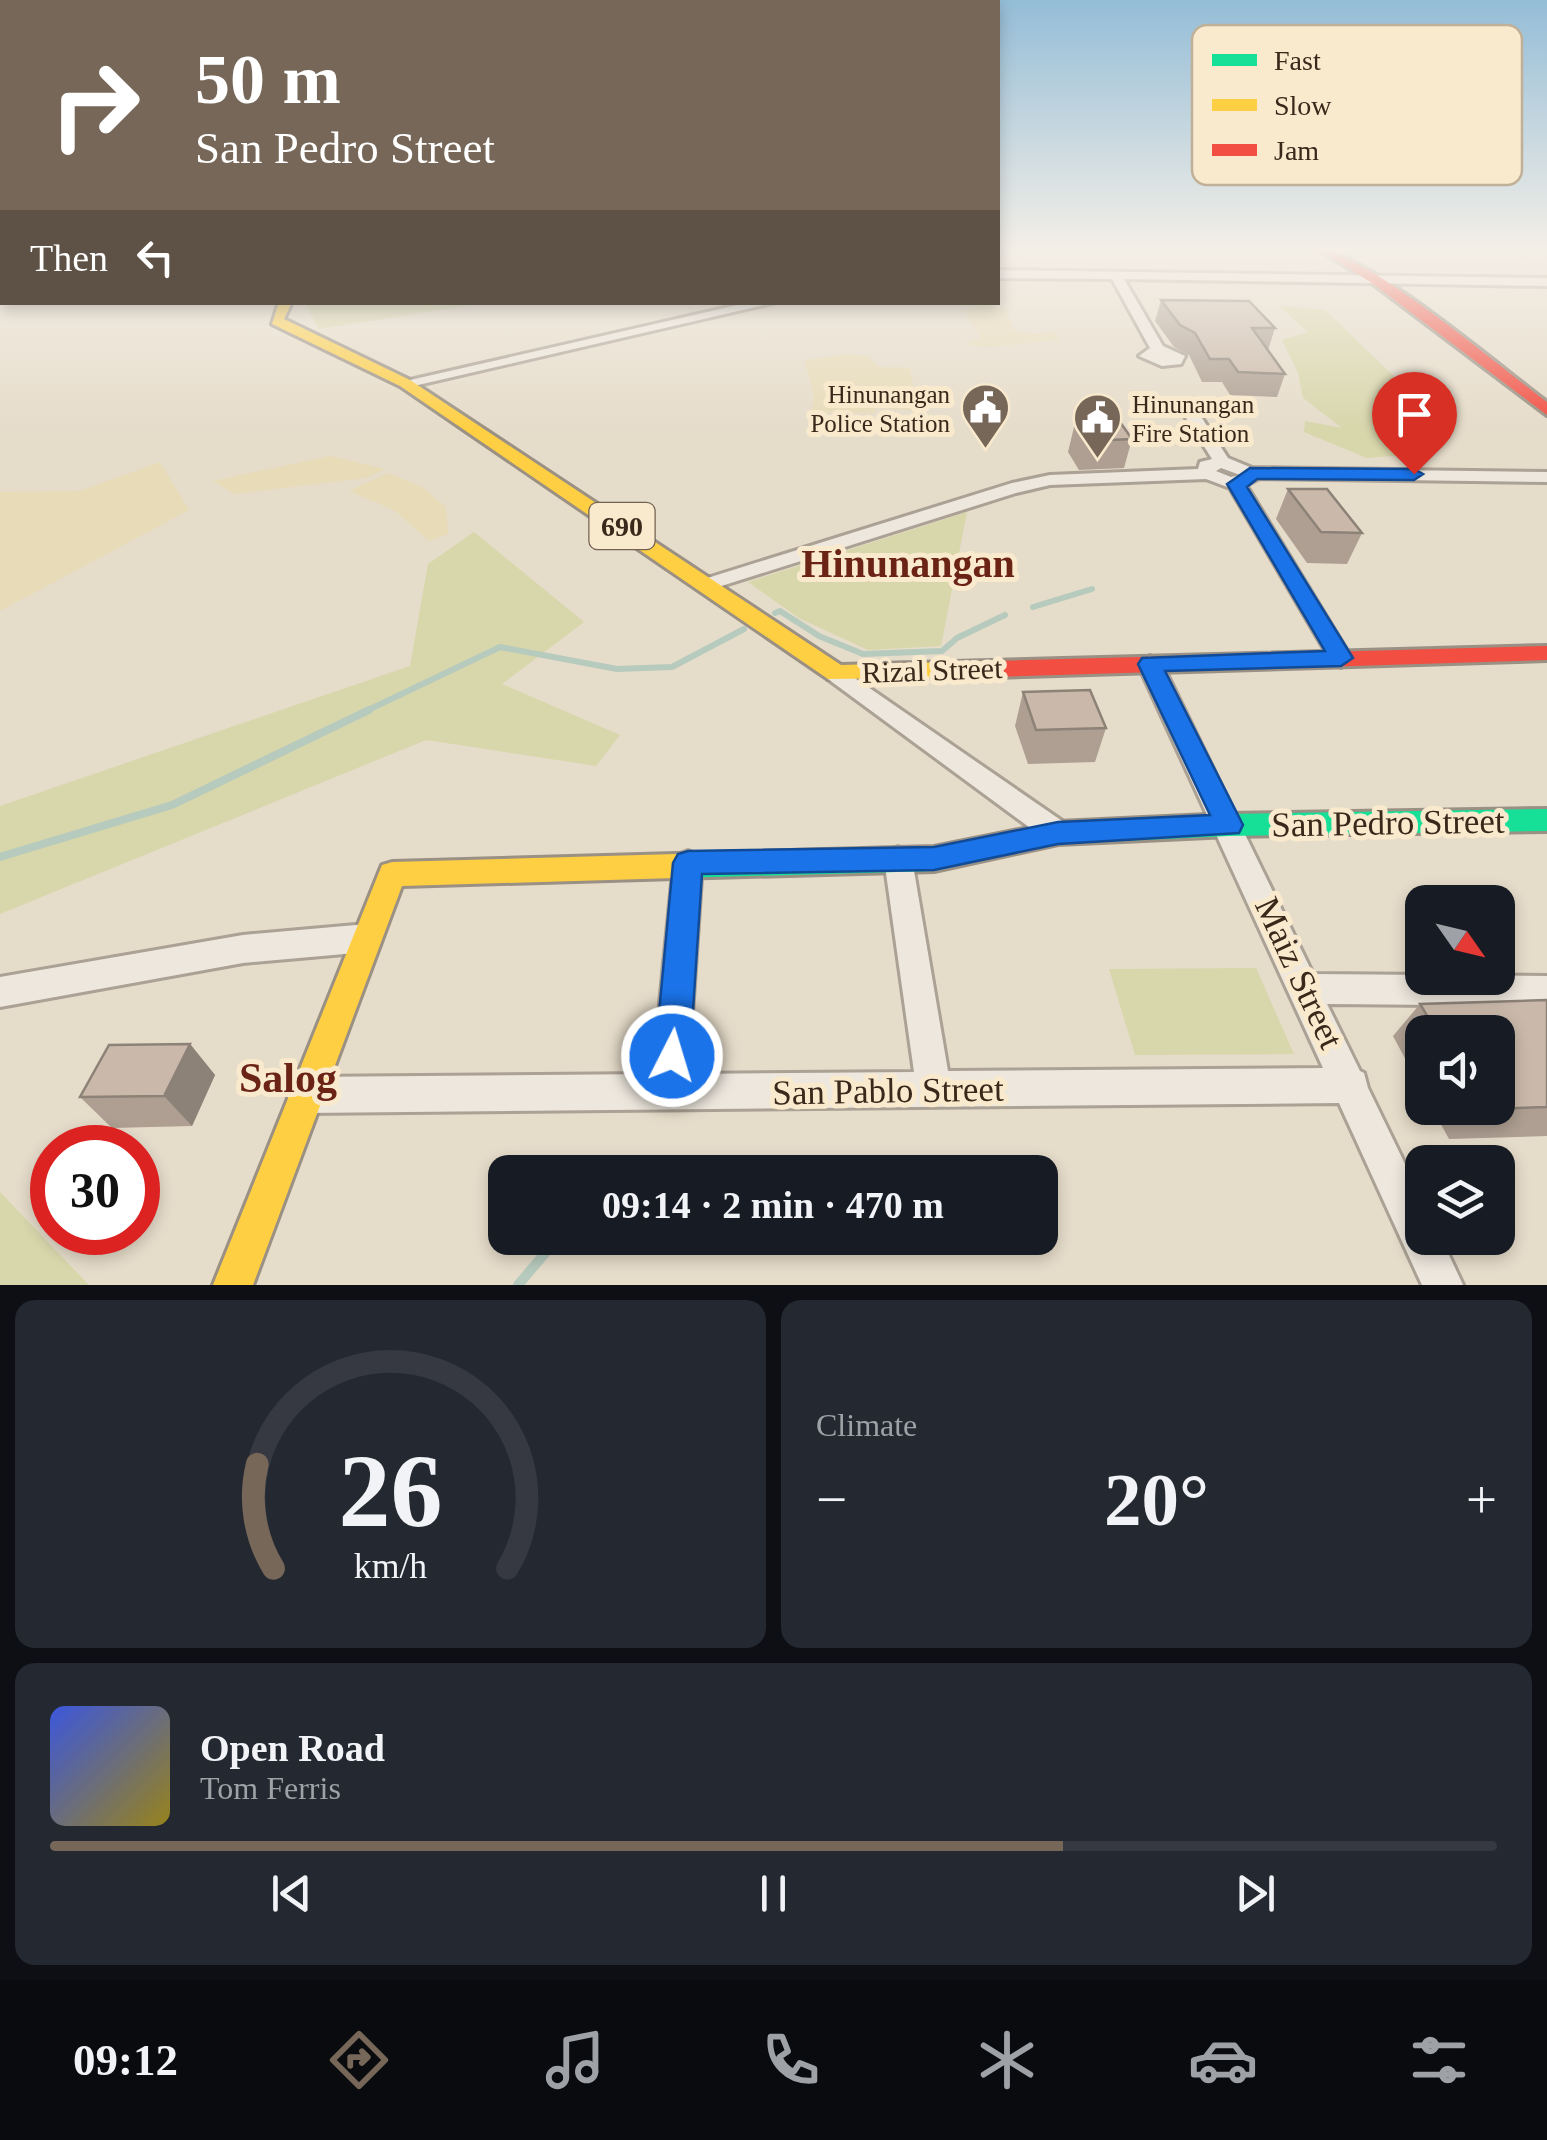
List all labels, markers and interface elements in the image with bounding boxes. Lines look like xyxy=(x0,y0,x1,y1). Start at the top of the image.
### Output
legend xyxy=(1192,25,1522,185)
icon: right xyxy=(30,40,160,170)
text: 50 m xyxy=(195,41,341,118)
text: Fast xyxy=(1274,45,1321,76)
text: Slow xyxy=(1274,90,1332,121)
text: San Pedro Street xyxy=(195,123,495,173)
text: Jam xyxy=(1274,135,1319,166)
icon: left xyxy=(128,230,183,285)
text: Then xyxy=(30,237,108,279)
pin xyxy=(1372,372,1457,475)
place label: Hinunangan Police Station xyxy=(810,381,950,437)
public building icon: Hinunangan Police Station xyxy=(959,382,1011,450)
icon: arrive xyxy=(1387,387,1442,442)
place label: Hinunangan Fire Station xyxy=(1132,391,1255,447)
public building icon: Hinunangan Fire Station xyxy=(1071,392,1123,460)
road number: 690 xyxy=(590,503,654,549)
district label: Hinunangan xyxy=(801,541,1015,586)
street label: Rizal Street xyxy=(861,651,1004,689)
street label: San Pedro Street xyxy=(1271,801,1505,845)
north arrow xyxy=(1405,885,1515,995)
map controls xyxy=(1405,885,1515,1255)
street label: Maiz Street xyxy=(1247,891,1351,1055)
position arrow xyxy=(620,1004,724,1108)
button: sound xyxy=(1405,1015,1515,1125)
district label: Salog xyxy=(239,1055,337,1101)
street label: San Pablo Street xyxy=(772,1069,1004,1113)
speed limit sign: 30 xyxy=(30,1125,160,1255)
button: layers xyxy=(1405,1145,1515,1255)
text: 09:14 · 2 min · 470 m xyxy=(602,1184,944,1226)
text: Climate xyxy=(816,1407,917,1443)
text: 26 xyxy=(339,1433,443,1548)
text: 20° xyxy=(1104,1458,1209,1541)
text: − xyxy=(816,1469,847,1530)
text: + xyxy=(1466,1469,1497,1530)
text: km/h xyxy=(354,1546,427,1586)
text: Open Road xyxy=(200,1727,385,1769)
text: Tom Ferris xyxy=(200,1770,341,1806)
icon: previous xyxy=(264,1866,319,1921)
icon: pause xyxy=(746,1866,801,1921)
icon: next xyxy=(1228,1866,1283,1921)
icon: directions xyxy=(324,2025,394,2095)
icon: music xyxy=(540,2025,610,2095)
icon: phone xyxy=(756,2025,826,2095)
icon: climate xyxy=(972,2025,1042,2095)
icon: car xyxy=(1188,2025,1258,2095)
icon: filters xyxy=(1404,2025,1474,2095)
text: 09:12 xyxy=(73,2035,178,2085)

